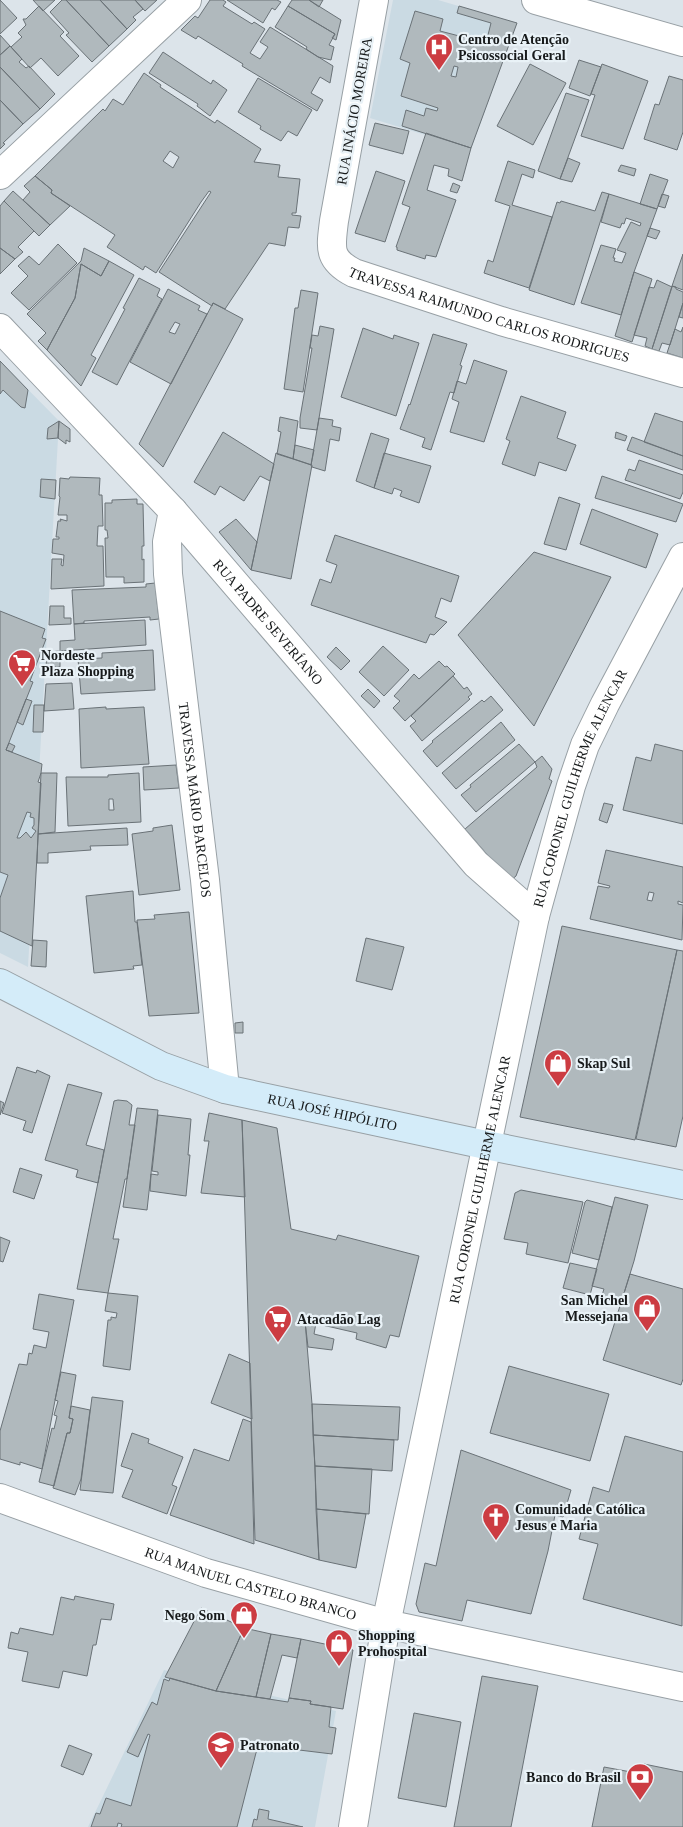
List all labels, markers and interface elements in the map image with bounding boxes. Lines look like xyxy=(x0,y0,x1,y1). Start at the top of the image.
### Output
hospital icon: Centro de Atenção Psicossocial Geral xyxy=(424,32,454,71)
place label: Centro de Atenção Psicossocial Geral xyxy=(458,32,569,63)
street label: RUA INÁCIO MOREIRA xyxy=(333,35,375,186)
street label: TRAVESSA RAIMUNDO CARLOS RODRIGUES xyxy=(346,264,631,365)
street label: RUA PADRE SEVERÍANO xyxy=(210,557,326,688)
supermarket icon: Nordeste Plaza Shopping xyxy=(7,648,37,687)
place label: Nordeste Plaza Shopping xyxy=(41,648,134,679)
street label: RUA CORONEL GUILHERME ALENCAR xyxy=(531,666,630,909)
street label: TRAVESSA MÁRIO BARCELOS xyxy=(176,701,214,898)
shop icon: Skap Sul xyxy=(543,1048,573,1087)
street label: RUA CORONEL GUILHERME ALENCAR xyxy=(447,1054,514,1305)
place label: Skap Sul xyxy=(577,1056,630,1071)
street label: RUA JOSÉ HIPÓLITO xyxy=(266,1091,398,1134)
place label: San Michel Messejana xyxy=(561,1293,628,1324)
shop icon: San Michel Messejana xyxy=(632,1293,662,1332)
supermarket icon: Atacadão Lag xyxy=(263,1304,293,1343)
place label: Atacadão Lag xyxy=(297,1312,381,1327)
church icon: Comunidade Católica Jesus e Maria xyxy=(481,1502,511,1541)
place label: Comunidade Católica Jesus e Maria xyxy=(515,1502,645,1533)
street label: RUA MANUEL CASTELO BRANCO xyxy=(143,1544,358,1623)
shop icon: Nego Som xyxy=(229,1600,259,1639)
place label: Nego Som xyxy=(165,1608,225,1623)
shop icon: Shopping Prohospital xyxy=(324,1628,354,1667)
place label: Shopping Prohospital xyxy=(358,1628,427,1659)
school or university icon: Patronato xyxy=(206,1730,236,1769)
place label: Patronato xyxy=(240,1738,300,1753)
bank icon: Banco do Brasil xyxy=(625,1762,655,1801)
place label: Banco do Brasil xyxy=(526,1770,621,1785)

